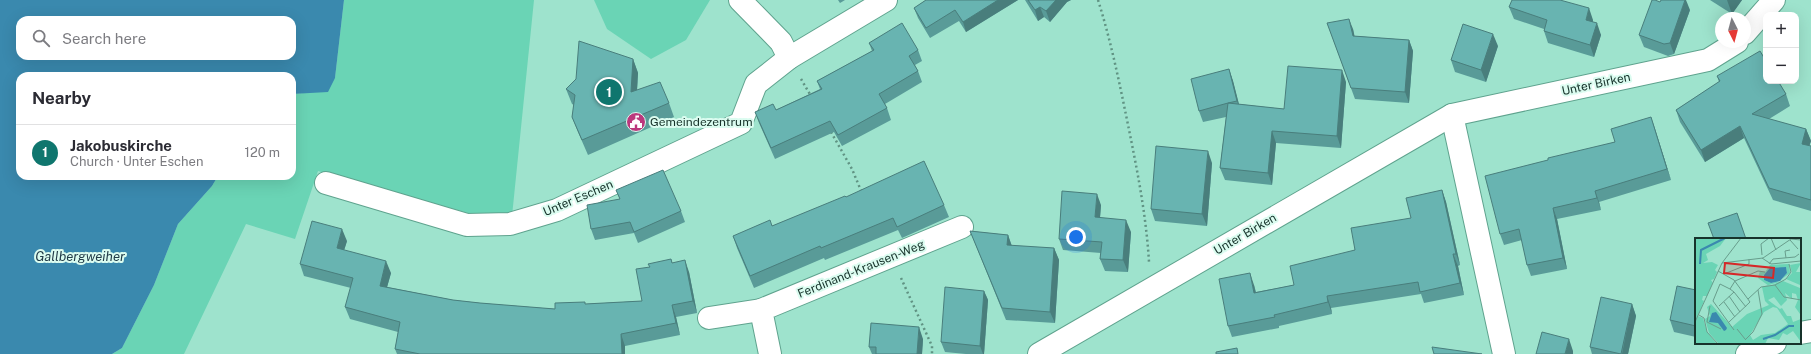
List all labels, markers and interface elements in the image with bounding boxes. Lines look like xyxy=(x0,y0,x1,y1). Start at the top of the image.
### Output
north arrow xyxy=(1715,12,1751,48)
map controls xyxy=(1763,12,1799,84)
button: + xyxy=(1763,12,1799,48)
search box xyxy=(16,16,296,60)
icon: search xyxy=(30,27,52,49)
text: Search here xyxy=(62,30,146,47)
button: − xyxy=(1763,48,1799,84)
street label: Unter Birken xyxy=(1560,70,1632,98)
pin: 1 xyxy=(596,77,622,107)
text: Nearby xyxy=(32,88,91,108)
public building icon: Gemeindezentrum xyxy=(625,111,647,133)
place label: Gemeindezentrum xyxy=(650,115,753,129)
text: Jakobuskirche xyxy=(70,137,172,154)
text: 1 xyxy=(42,145,48,160)
text: 120 m xyxy=(245,145,280,160)
text: Church · Unter Eschen xyxy=(70,154,203,169)
street label: Unter Eschen xyxy=(541,177,615,219)
street label: Unter Birken xyxy=(1211,210,1279,258)
your location xyxy=(1066,227,1086,247)
street label: Ferdinand-Krausen-Weg xyxy=(796,237,926,301)
inset map xyxy=(1695,238,1801,344)
water label: Gallbergweiher xyxy=(35,249,125,264)

